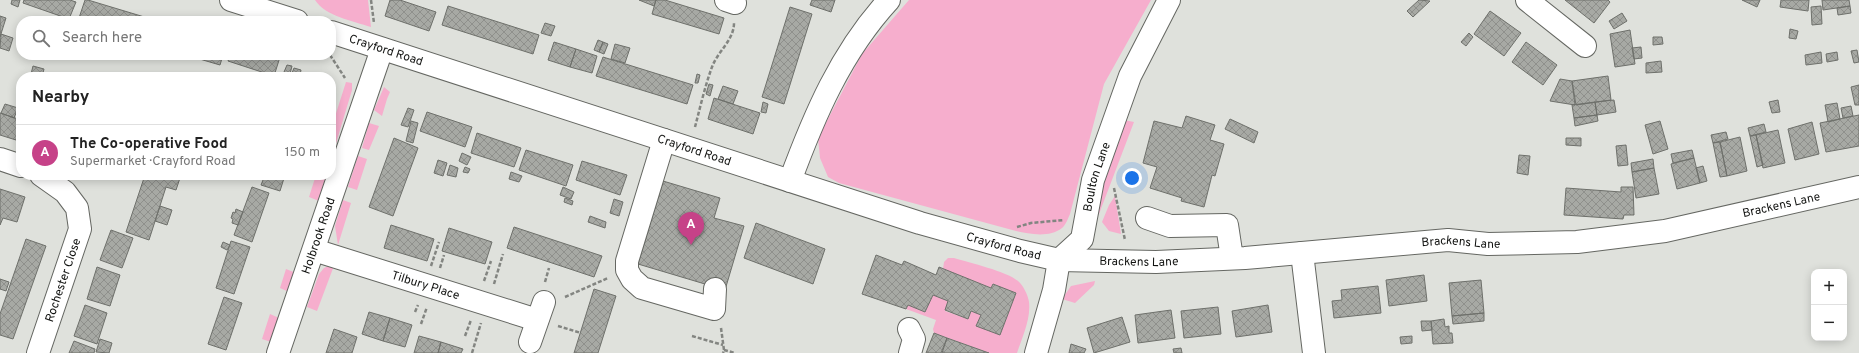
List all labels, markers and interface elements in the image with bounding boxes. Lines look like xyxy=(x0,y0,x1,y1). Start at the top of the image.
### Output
search box xyxy=(16,16,336,60)
icon: search xyxy=(30,27,52,49)
text: Search here xyxy=(62,29,142,48)
street label: Crayford Road xyxy=(347,31,425,70)
text: Nearby xyxy=(32,87,89,109)
street label: Crayford Road xyxy=(655,131,733,170)
text: The Co-operative Food xyxy=(70,135,228,154)
street label: Boulton Lane xyxy=(1080,140,1115,213)
text: A xyxy=(40,145,50,161)
text: 150 m xyxy=(285,145,320,161)
text: Supermarket · Crayford Road xyxy=(70,154,236,170)
your location xyxy=(1122,168,1142,188)
street label: Brackens Lane xyxy=(1741,189,1822,222)
street label: Holbrook Road xyxy=(299,196,340,276)
pin: A xyxy=(678,212,704,245)
street label: Crayford Road xyxy=(964,229,1042,265)
street label: Brackens Lane xyxy=(1421,233,1501,253)
street label: Rochester Close xyxy=(42,236,85,324)
street label: Brackens Lane xyxy=(1099,254,1179,271)
street label: Tilbury Place xyxy=(389,268,461,304)
map controls xyxy=(1811,269,1847,341)
button: + xyxy=(1811,269,1847,305)
button: − xyxy=(1811,305,1847,341)

